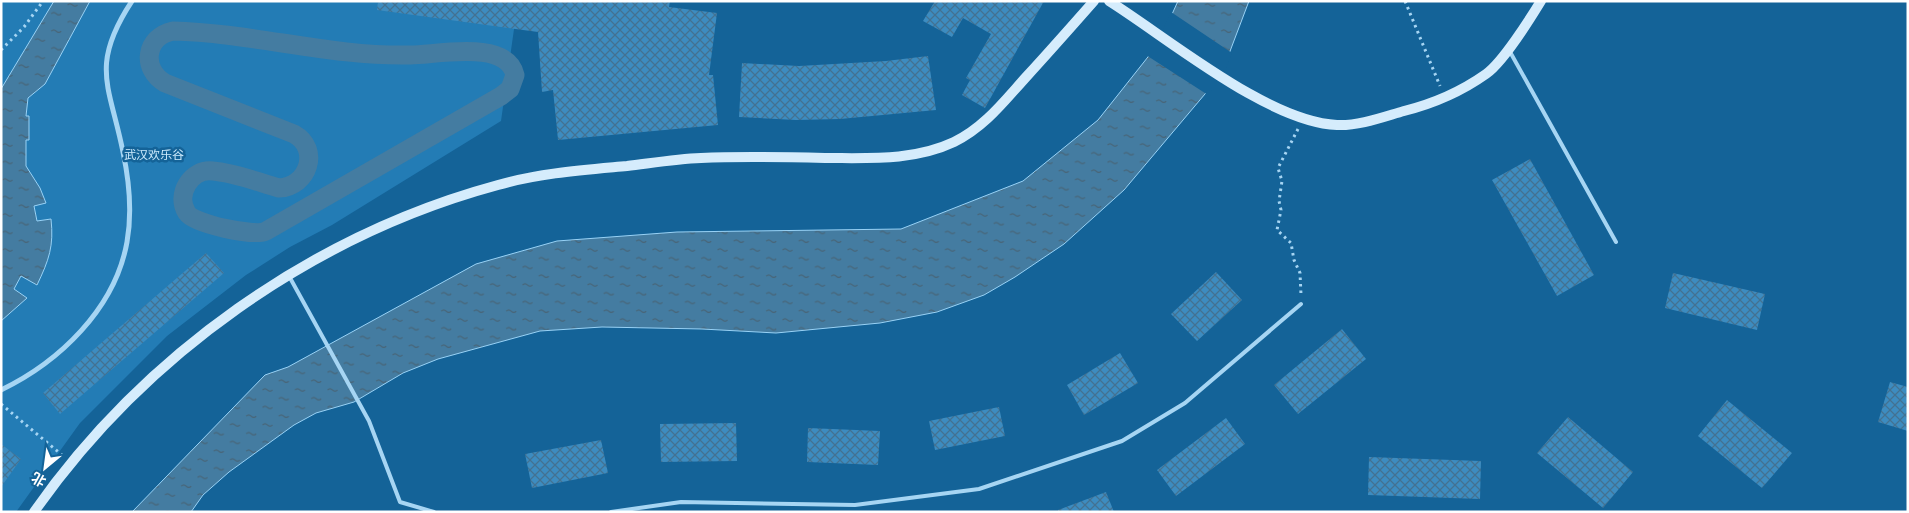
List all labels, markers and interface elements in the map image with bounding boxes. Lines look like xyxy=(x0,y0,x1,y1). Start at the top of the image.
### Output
park label: 武汉欢乐谷 xyxy=(124,146,184,163)
north arrow xyxy=(20,443,70,493)
text: 北 xyxy=(28,468,49,492)

